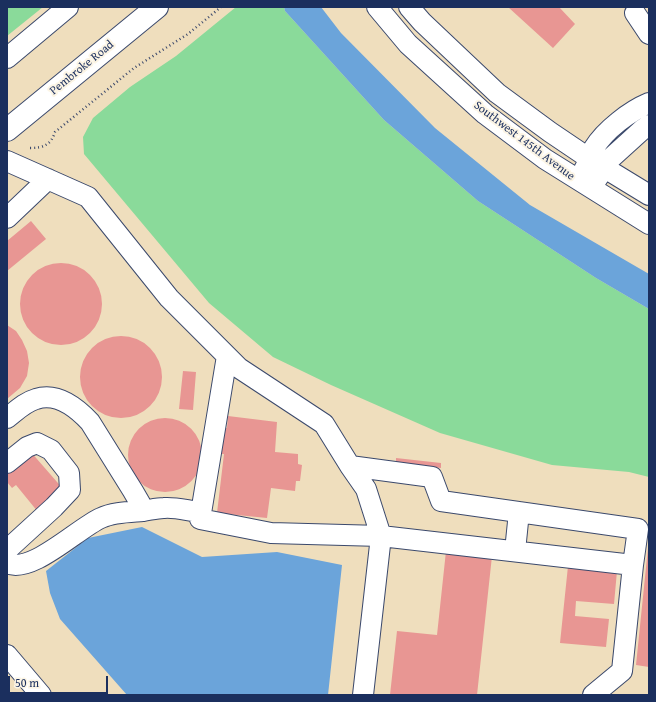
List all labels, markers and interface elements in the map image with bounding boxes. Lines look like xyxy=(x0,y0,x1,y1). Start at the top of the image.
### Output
street label: Pembroke Road xyxy=(47,38,117,98)
street label: Southwest 145th Avenue xyxy=(471,98,577,184)
scale bar xyxy=(10,668,110,694)
text: 50 m xyxy=(15,674,39,691)

